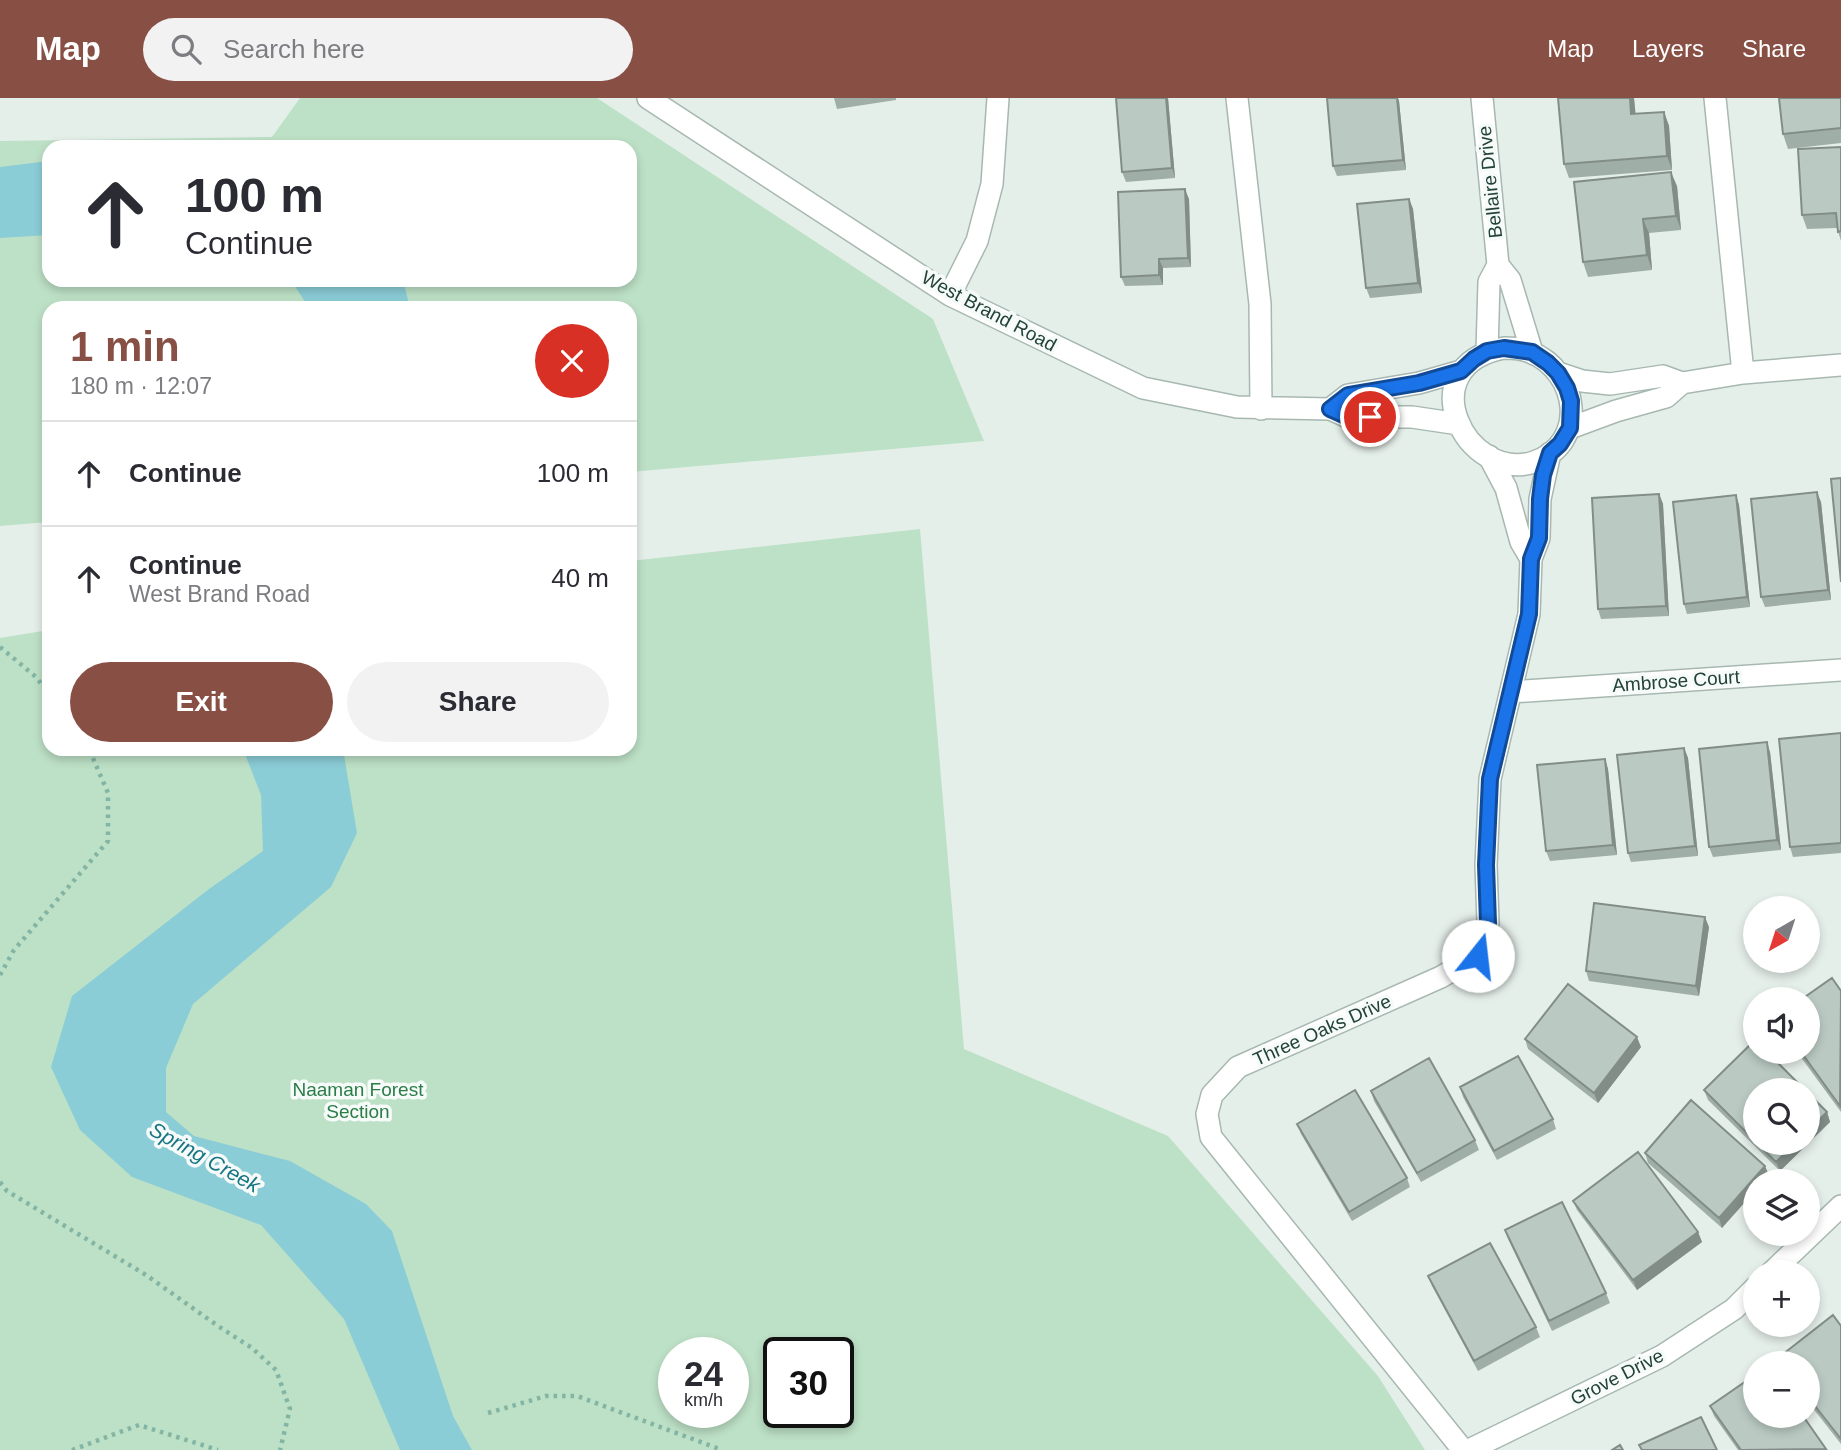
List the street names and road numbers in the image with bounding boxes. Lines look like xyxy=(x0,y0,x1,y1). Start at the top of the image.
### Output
street label: Bellaire Drive xyxy=(1474,125,1506,239)
street label: West Brand Road xyxy=(918,267,1060,355)
street label: Ambrose Court xyxy=(1612,666,1741,696)
street label: Three Oaks Drive xyxy=(1250,990,1394,1070)
street label: Grove Drive xyxy=(1567,1345,1667,1409)

